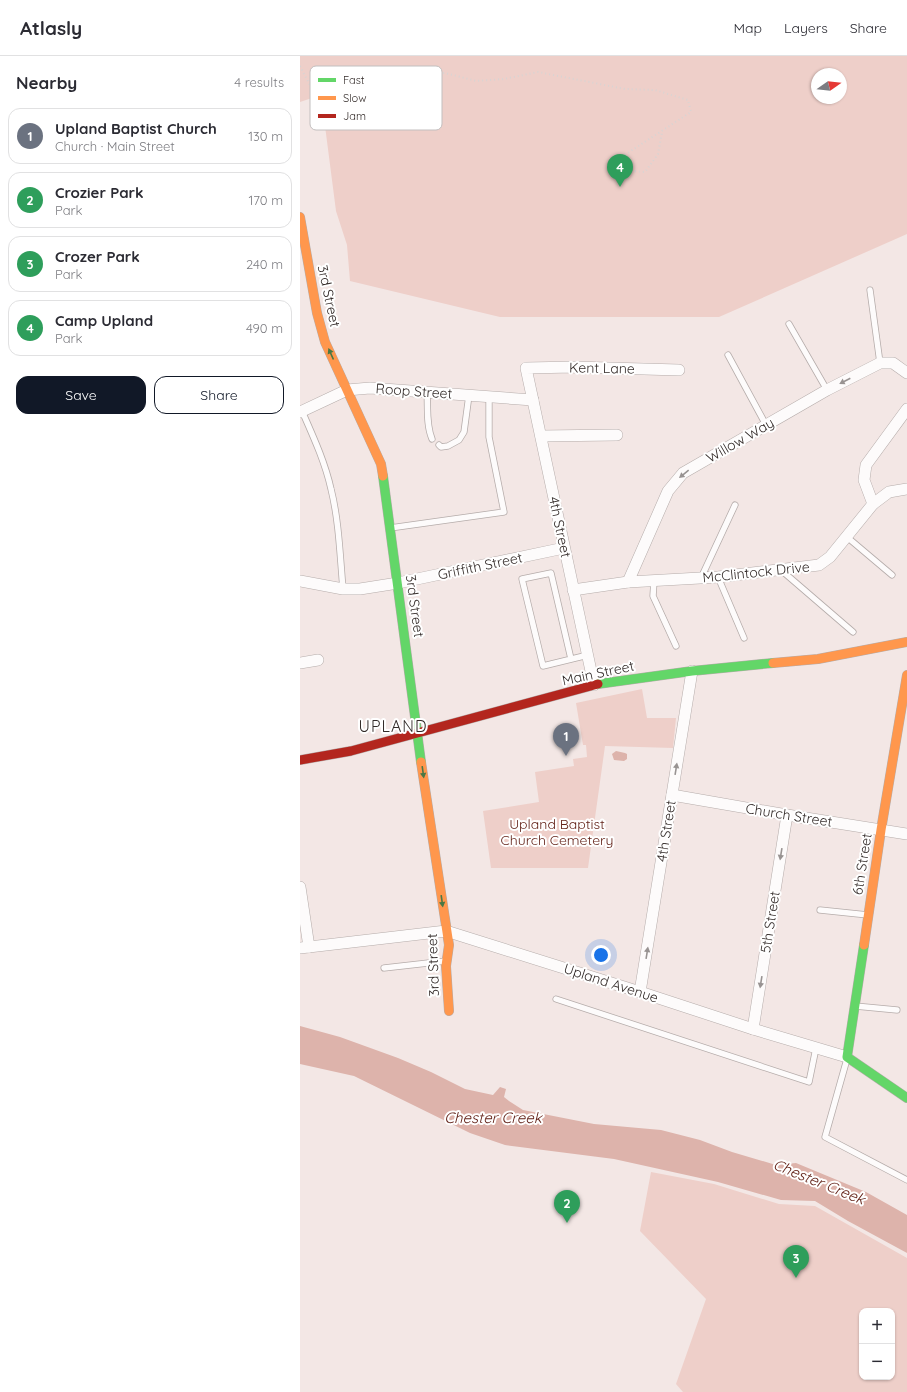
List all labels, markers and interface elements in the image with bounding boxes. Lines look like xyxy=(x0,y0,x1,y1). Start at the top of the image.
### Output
text: Atlasly xyxy=(20,16,82,40)
text: Map xyxy=(733,19,762,37)
text: Layers xyxy=(784,19,828,37)
text: Share xyxy=(850,19,887,37)
legend xyxy=(310,66,442,130)
north arrow xyxy=(811,68,847,104)
text: Nearby xyxy=(16,72,77,93)
text: Fast xyxy=(343,73,365,87)
text: 4 results xyxy=(234,74,284,90)
text: Slow xyxy=(343,91,367,105)
text: Jam xyxy=(343,109,366,123)
text: Upland Baptist Church xyxy=(55,119,217,138)
text: 1 xyxy=(27,128,33,144)
text: 130 m xyxy=(248,128,283,144)
text: Church · Main Street xyxy=(55,138,175,154)
pin: 4 xyxy=(607,154,633,187)
text: Crozier Park xyxy=(55,183,144,202)
text: 2 xyxy=(26,192,34,208)
text: 170 m xyxy=(248,192,283,208)
text: Park xyxy=(55,202,83,218)
text: Crozer Park xyxy=(55,247,140,266)
text: 3 xyxy=(27,256,33,272)
text: 240 m xyxy=(246,256,283,272)
street label: 3rd Street xyxy=(314,263,344,329)
text: Park xyxy=(55,266,83,282)
text: Camp Upland xyxy=(55,311,153,330)
text: 4 xyxy=(26,320,34,336)
text: 490 m xyxy=(246,320,283,336)
text: Park xyxy=(55,330,83,346)
one-way arrow xyxy=(328,349,334,360)
street label: Kent Lane xyxy=(569,358,635,378)
button: Save xyxy=(16,376,146,414)
button: Share xyxy=(154,376,284,414)
one-way arrow xyxy=(839,378,851,384)
street label: Roop Street xyxy=(375,379,453,403)
street label: Willow Way xyxy=(703,413,777,467)
one-way arrow xyxy=(679,469,690,478)
street label: 4th Street xyxy=(545,495,575,560)
street label: Griffith Street xyxy=(436,548,524,584)
street label: McClintock Drive xyxy=(702,557,811,587)
street label: 3rd Street xyxy=(402,574,428,639)
street label: Main Street xyxy=(560,657,636,689)
district label: UPLAND xyxy=(359,716,427,736)
pin: 1 xyxy=(553,723,579,756)
one-way arrow xyxy=(673,763,679,776)
one-way arrow xyxy=(420,766,426,778)
street label: 4th Street xyxy=(652,799,680,863)
street label: Church Street xyxy=(744,799,834,831)
park label: Upland Baptist Church Cemetery xyxy=(501,815,613,849)
street label: 6th Street xyxy=(848,832,876,896)
one-way arrow xyxy=(778,848,784,860)
street label: 5th Street xyxy=(756,890,784,954)
one-way arrow xyxy=(439,895,445,907)
street label: 3rd Street xyxy=(423,933,443,997)
your location xyxy=(591,945,611,965)
one-way arrow xyxy=(644,947,650,959)
street label: Upland Avenue xyxy=(561,959,661,1007)
one-way arrow xyxy=(758,976,764,988)
water label: Chester Creek xyxy=(444,1108,544,1127)
water label: Chester Creek xyxy=(770,1154,870,1209)
pin: 2 xyxy=(554,1190,580,1223)
pin: 3 xyxy=(783,1245,809,1278)
map controls xyxy=(859,1308,895,1380)
button: + xyxy=(859,1308,895,1344)
button: − xyxy=(859,1344,895,1380)

